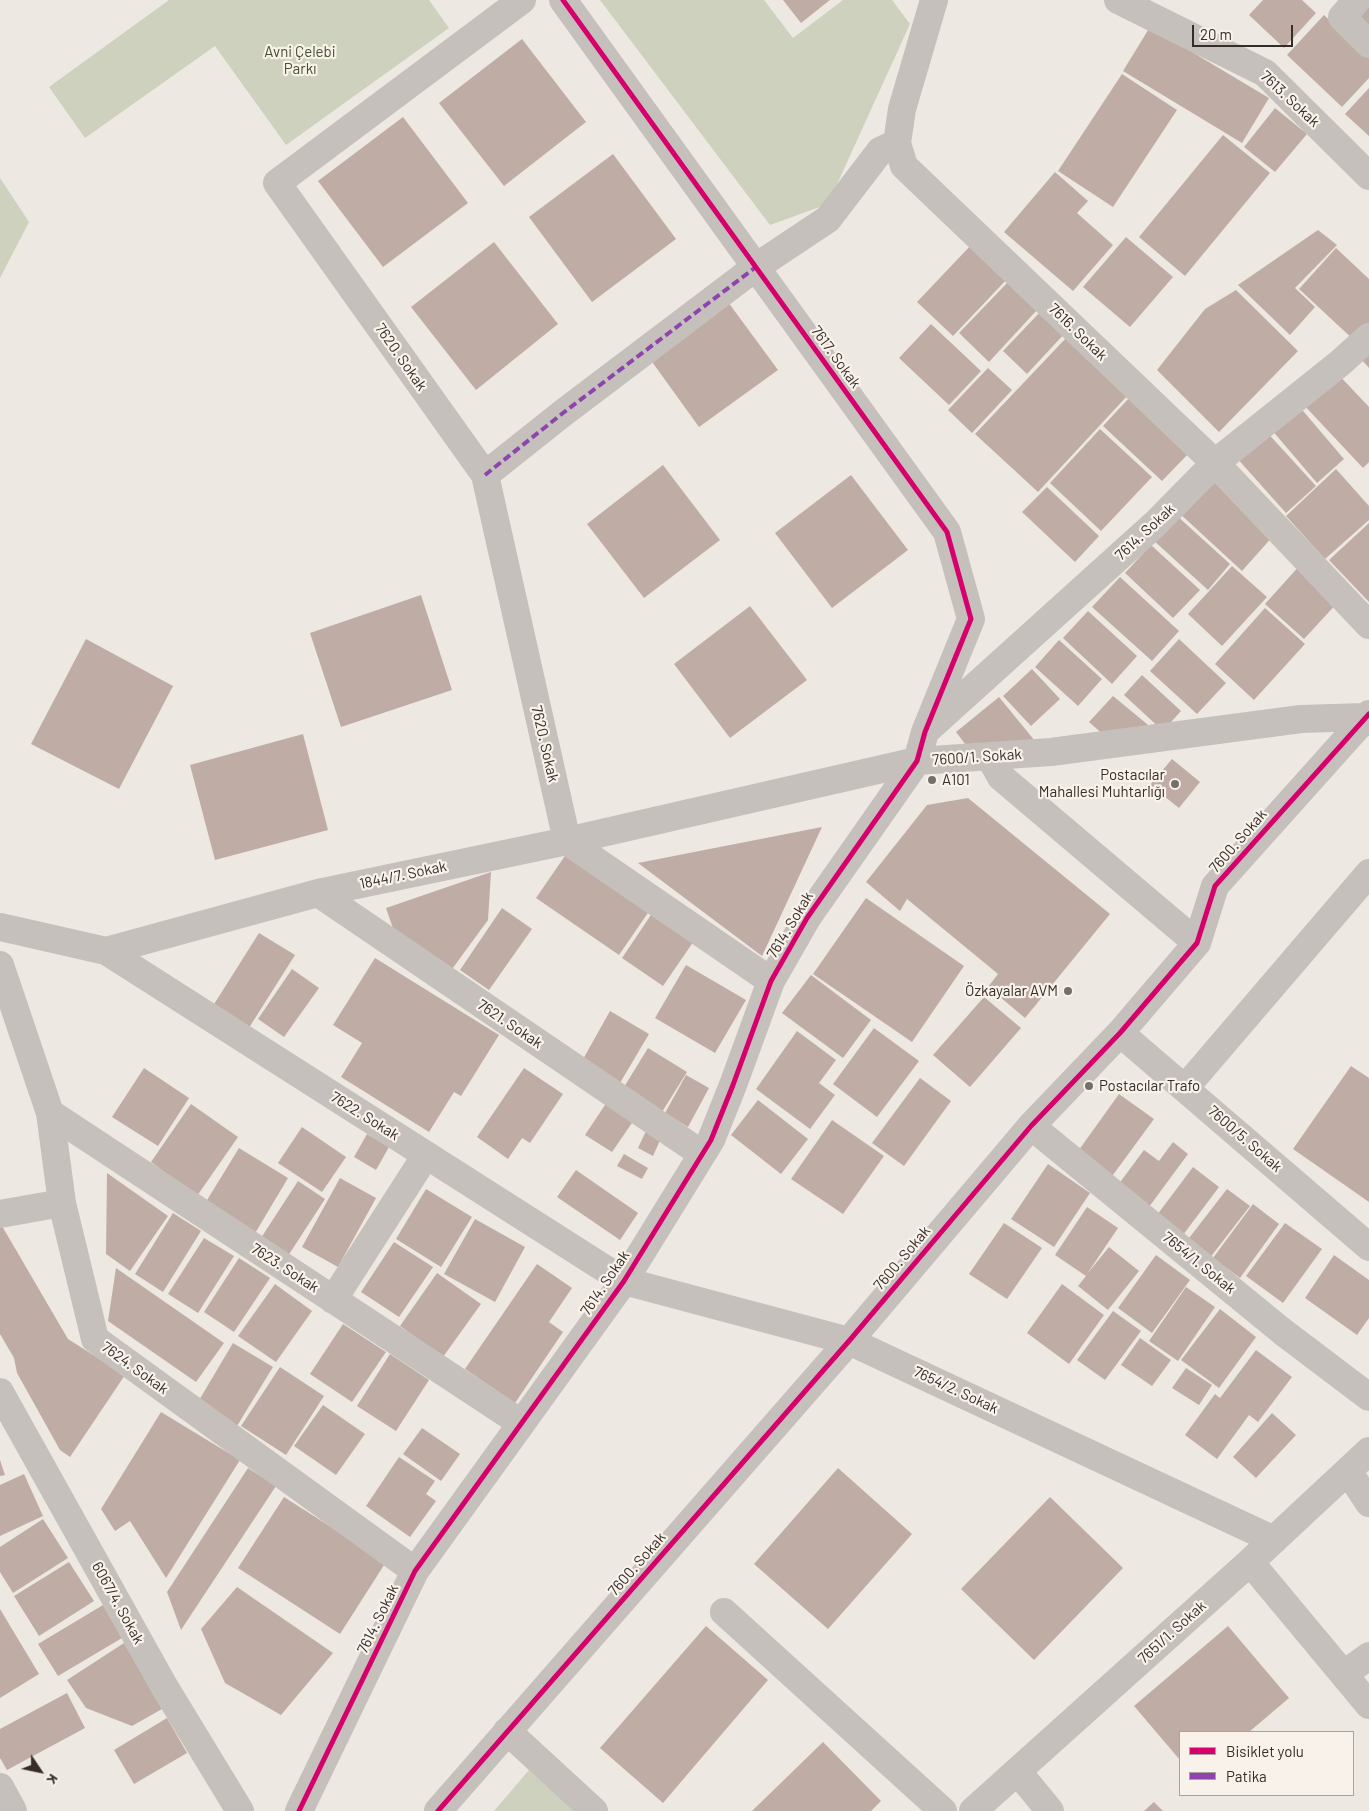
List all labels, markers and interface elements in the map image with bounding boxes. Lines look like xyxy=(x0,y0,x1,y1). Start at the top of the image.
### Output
scale bar xyxy=(1194,15,1295,47)
text: 20 m xyxy=(1200,25,1232,43)
park label: Avni Çelebi Parkı xyxy=(264,43,336,78)
street label: 7613. Sokak xyxy=(1257,67,1323,131)
street label: 7616. Sokak xyxy=(1045,300,1111,364)
street label: 7620. Sokak xyxy=(371,320,431,394)
street label: 7617. Sokak xyxy=(807,322,865,392)
street label: 7614. Sokak xyxy=(1112,500,1178,564)
street label: 7620. Sokak xyxy=(527,704,563,784)
street label: 7600/1. Sokak xyxy=(932,745,1022,769)
place label: Postacılar Mahallesi Muhtarlığı xyxy=(1039,766,1165,801)
place label: A101 xyxy=(942,771,970,789)
marker: A101 xyxy=(926,774,938,786)
marker: Postacılar Mahallesi Muhtarlığı xyxy=(1169,778,1181,790)
street label: 7600. Sokak xyxy=(1205,805,1271,877)
street label: 1844/7. Sokak xyxy=(358,857,448,893)
street label: 7614. Sokak xyxy=(763,888,817,962)
place label: Özkayalar AVM xyxy=(965,982,1058,1000)
marker: Özkayalar AVM xyxy=(1062,985,1074,997)
street label: 7621. Sokak xyxy=(474,996,546,1052)
place label: Postacılar Trafo xyxy=(1099,1077,1200,1095)
marker: Postacılar Trafo xyxy=(1083,1080,1095,1092)
street label: 7622. Sokak xyxy=(327,1088,403,1144)
street label: 7600/5. Sokak xyxy=(1204,1102,1286,1176)
street label: 7600. Sokak xyxy=(870,1222,934,1294)
street label: 7654/1. Sokak xyxy=(1159,1228,1239,1298)
street label: 7623. Sokak xyxy=(248,1239,322,1297)
street label: 7614. Sokak xyxy=(577,1247,633,1319)
street label: 7624. Sokak xyxy=(98,1338,172,1398)
street label: 7654/2. Sokak xyxy=(911,1363,1001,1417)
street label: 7600. Sokak xyxy=(604,1528,670,1600)
street label: 6067/4. Sokak xyxy=(88,1559,148,1647)
street label: 7614. Sokak xyxy=(354,1581,402,1657)
street label: 7651/1. Sokak xyxy=(1134,1597,1210,1667)
legend xyxy=(1179,1731,1354,1796)
text: Bisiklet yolu xyxy=(1226,1742,1304,1760)
north arrow xyxy=(15,1746,65,1796)
text: Patika xyxy=(1226,1767,1267,1785)
text: K xyxy=(43,1771,62,1788)

